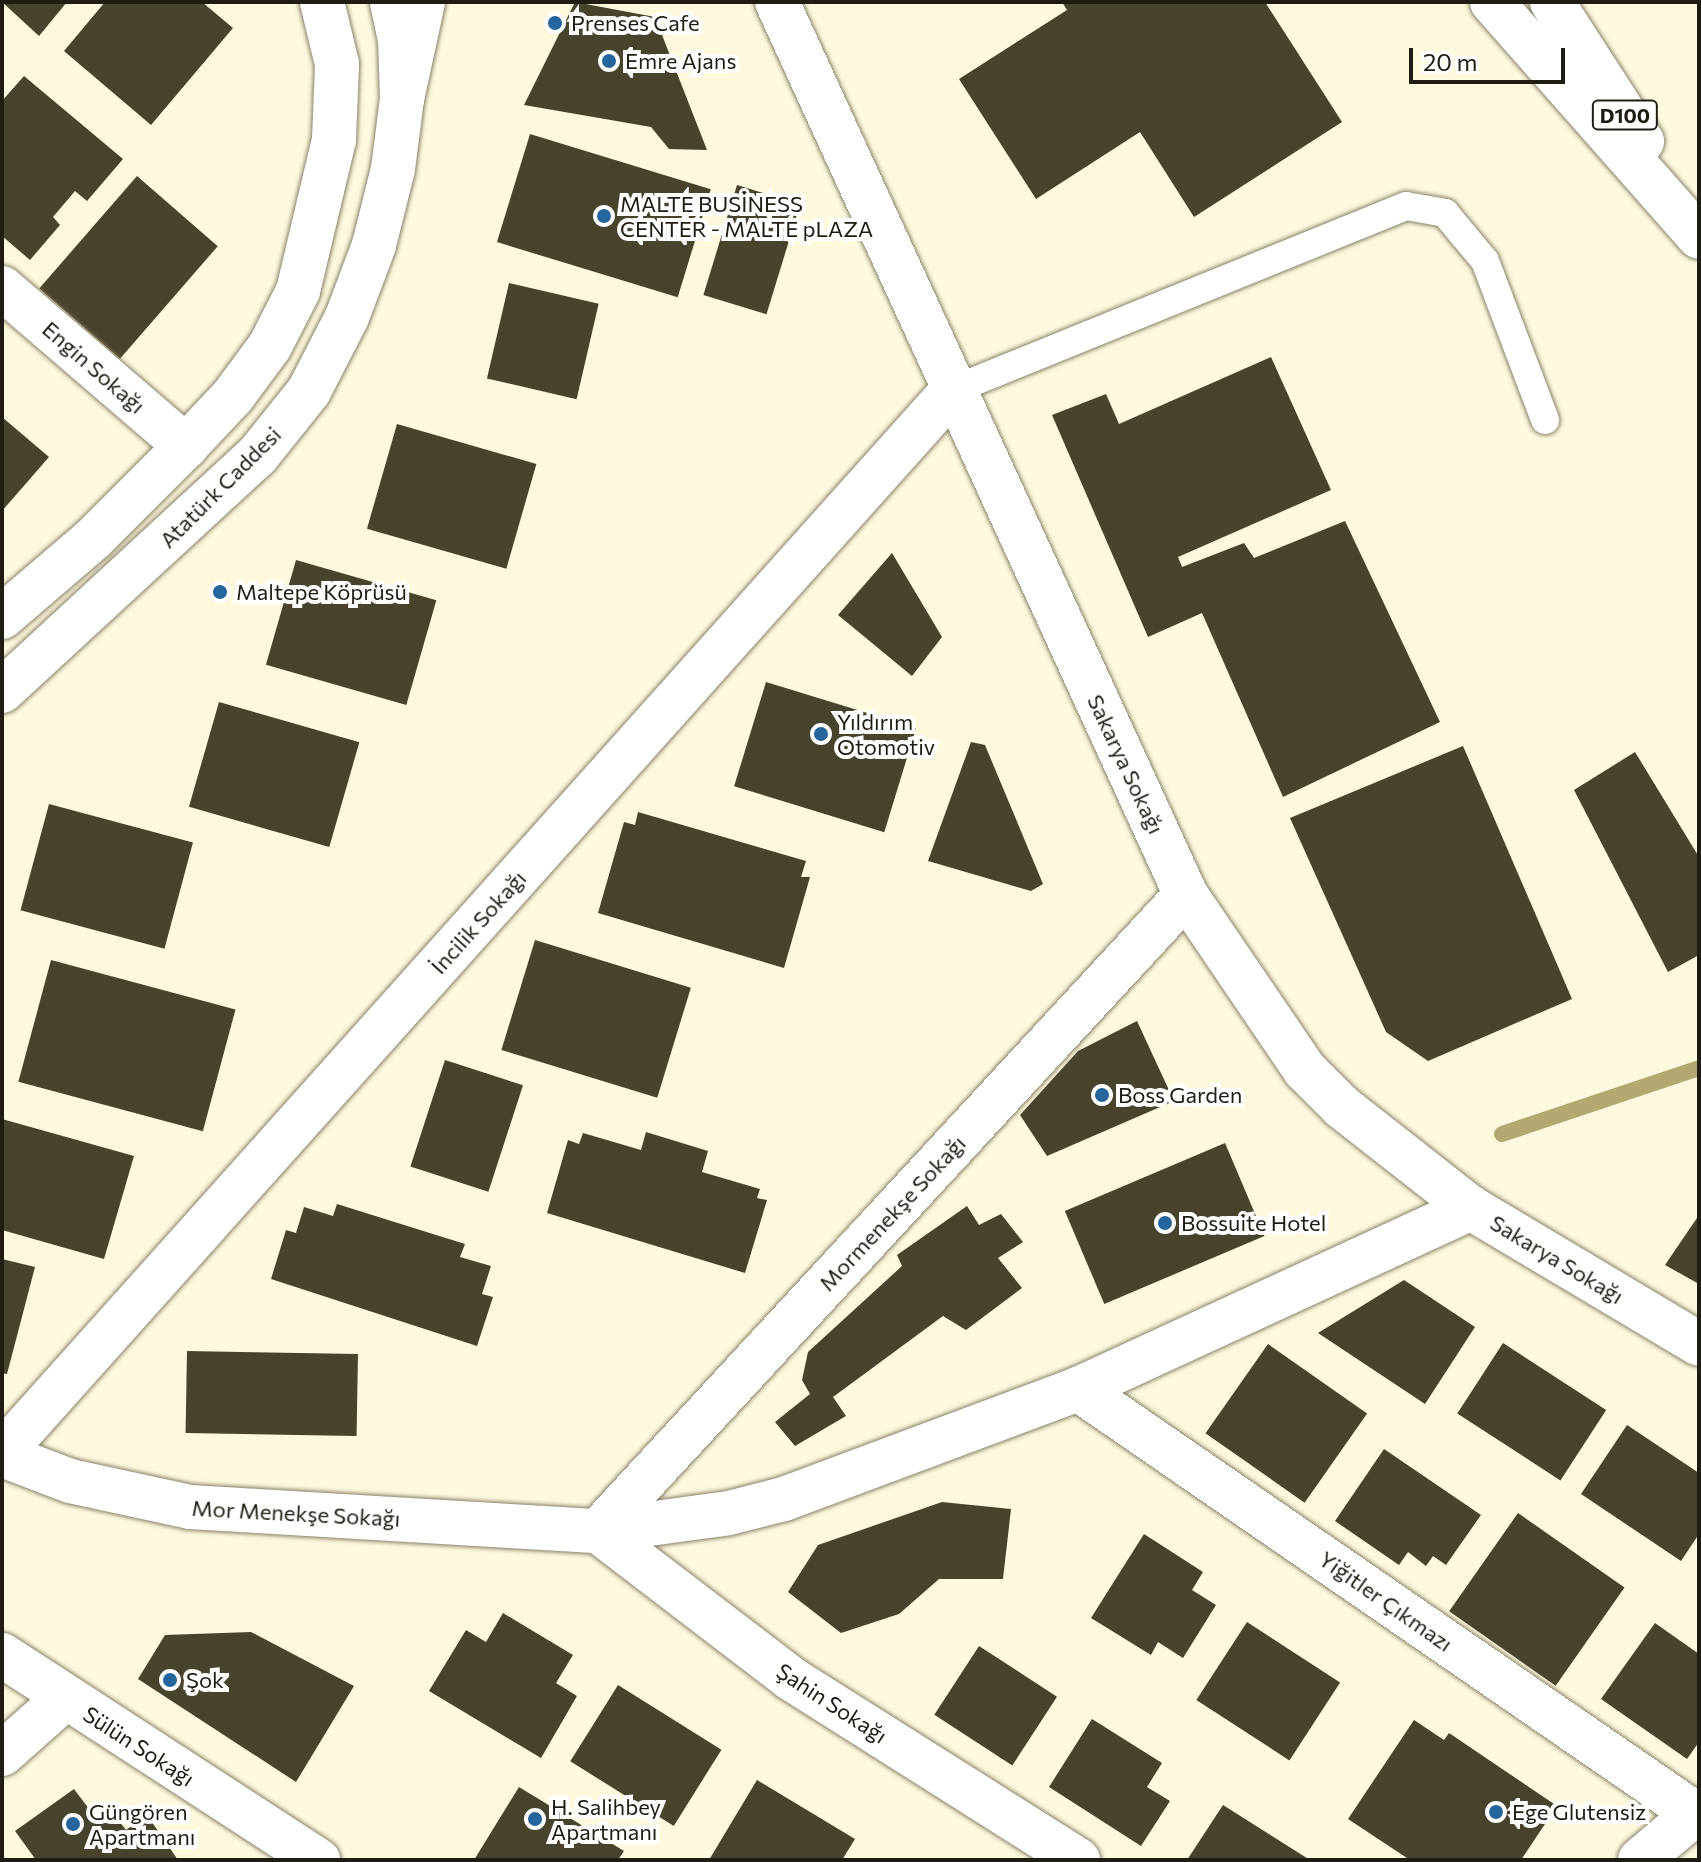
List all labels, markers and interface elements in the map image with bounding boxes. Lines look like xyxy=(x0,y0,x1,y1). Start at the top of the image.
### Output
place label: Prenses Cafe xyxy=(571,10,700,36)
marker: Prenses Cafe xyxy=(546,14,564,32)
scale bar xyxy=(1413,32,1569,82)
text: 20 m xyxy=(1423,47,1477,76)
place label: Emre Ajans xyxy=(625,48,736,74)
marker: Emre Ajans xyxy=(600,52,618,70)
road number: D100 xyxy=(1591,99,1659,131)
place label: MALTE BUSİNESS CENTER - MALTE pLAZA xyxy=(620,190,873,242)
marker: MALTE BUSİNESS CENTER - MALTE pLAZA xyxy=(595,207,613,225)
street label: Engin Sokağı xyxy=(37,315,151,419)
street label: Atatürk Caddesi xyxy=(154,421,286,553)
place label: Maltepe Köprüsü xyxy=(236,579,407,605)
marker: Maltepe Köprüsü xyxy=(211,583,229,601)
street label: Sakarya Sokağı xyxy=(1082,690,1170,838)
place label: Yıldırım Otomotiv xyxy=(837,708,935,760)
marker: Yıldırım Otomotiv xyxy=(812,725,830,743)
street label: İncilik Sokağı xyxy=(425,865,531,979)
place label: Boss Garden xyxy=(1118,1082,1242,1108)
marker: Boss Garden xyxy=(1093,1086,1111,1104)
street label: Mormenekşe Sokağı xyxy=(813,1130,971,1296)
street label: Sakarya Sokağı xyxy=(1486,1209,1628,1309)
place label: Bossuite Hotel xyxy=(1181,1210,1326,1236)
marker: Bossuite Hotel xyxy=(1156,1214,1174,1232)
street label: Mor Menekşe Sokağı xyxy=(191,1494,401,1532)
street label: Yiğitler Çıkmazı xyxy=(1314,1545,1458,1657)
street label: Şahin Sokağı xyxy=(772,1657,892,1749)
place label: Şok xyxy=(186,1667,224,1693)
marker: Şok xyxy=(161,1671,179,1689)
street label: Sülün Sokağı xyxy=(79,1700,199,1792)
place label: H. Salihbey Apartmanı xyxy=(551,1793,661,1844)
place label: Güngören Apartmanı xyxy=(89,1798,195,1850)
place label: Ege Glutensiz xyxy=(1512,1799,1646,1825)
marker: Ege Glutensiz xyxy=(1487,1803,1505,1821)
marker: H. Salihbey Apartmanı xyxy=(526,1810,544,1828)
marker: Güngören Apartmanı xyxy=(64,1815,82,1833)

